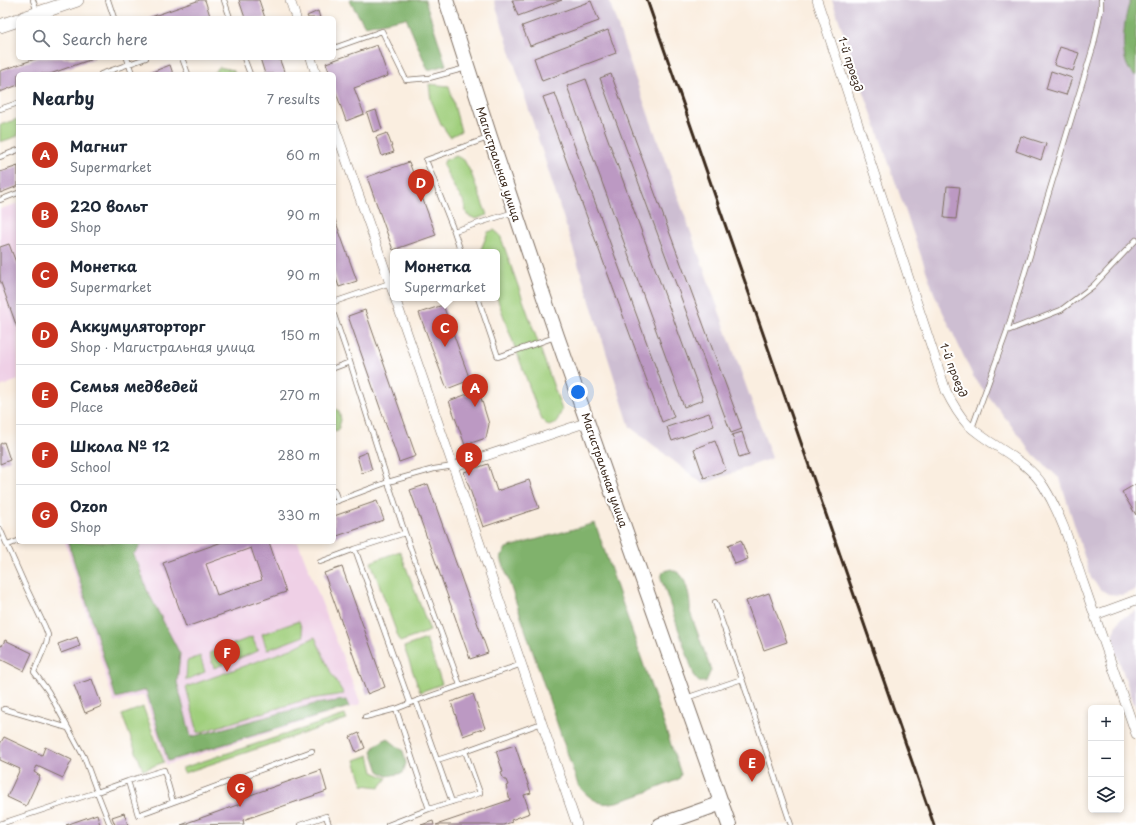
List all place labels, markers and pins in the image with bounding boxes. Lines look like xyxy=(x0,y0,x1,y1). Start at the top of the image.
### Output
pin: D xyxy=(408,169,434,202)
pin: C xyxy=(432,314,458,347)
pin: A xyxy=(462,374,488,407)
pin: B xyxy=(456,443,482,476)
pin: F xyxy=(214,639,240,672)
pin: E xyxy=(739,749,765,782)
pin: G xyxy=(227,774,253,807)

